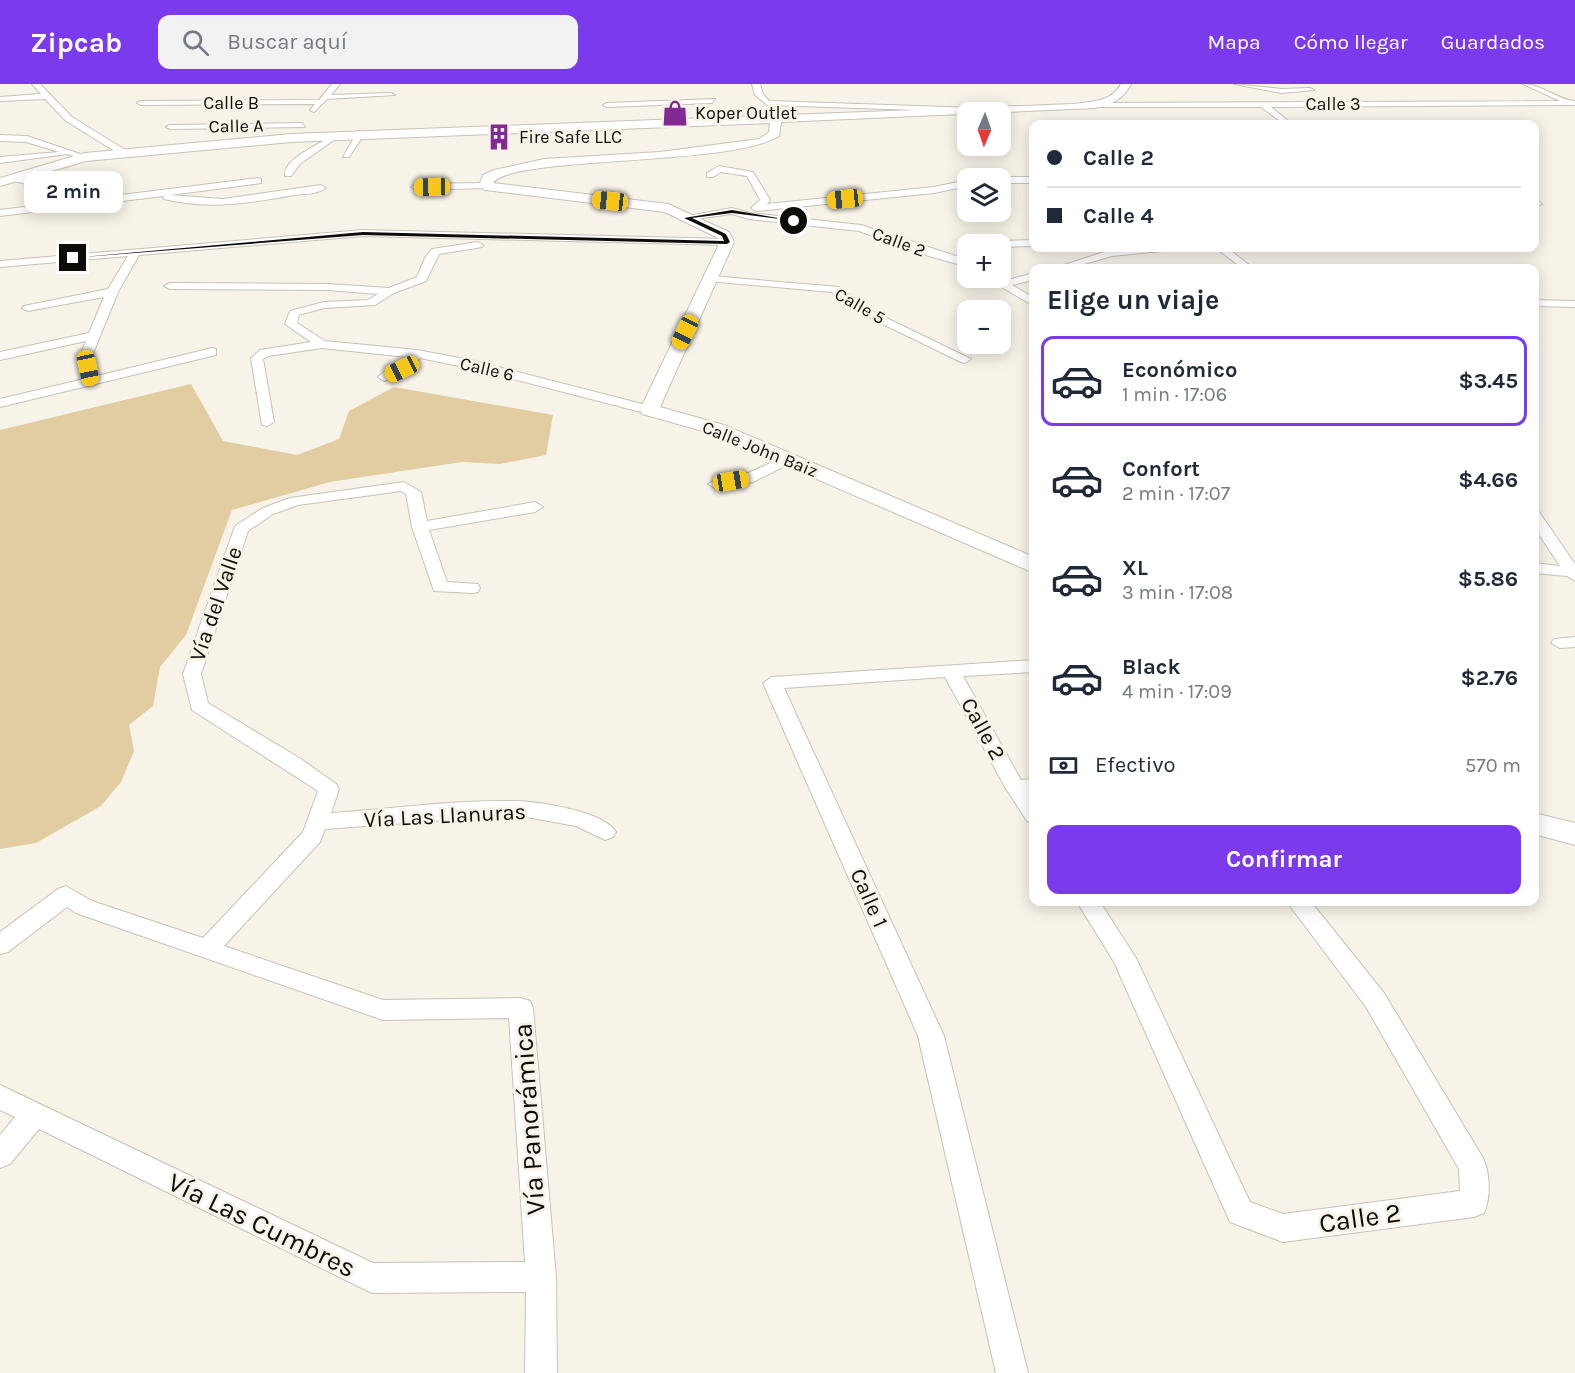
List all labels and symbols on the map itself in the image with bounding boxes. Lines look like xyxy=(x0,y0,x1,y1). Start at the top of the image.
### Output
street label: Calle B xyxy=(203,92,259,114)
street label: Calle 3 xyxy=(1305,93,1361,115)
shop icon: Koper Outlet xyxy=(660,98,690,128)
place label: Koper Outlet xyxy=(695,102,797,124)
north arrow xyxy=(957,102,1011,156)
street label: Calle A xyxy=(208,115,264,137)
building icon: Fire Safe LLC xyxy=(484,122,514,152)
place label: Fire Safe LLC xyxy=(519,126,622,148)
callout: 2 min xyxy=(23,171,122,213)
car xyxy=(414,178,450,196)
car xyxy=(826,188,864,210)
car xyxy=(591,190,629,212)
route start xyxy=(780,207,807,234)
street label: Calle 2 xyxy=(869,222,929,262)
route end xyxy=(59,244,86,271)
street label: Calle 5 xyxy=(831,283,889,329)
car xyxy=(669,312,701,352)
car xyxy=(75,349,101,387)
street label: Calle 6 xyxy=(458,352,516,386)
car xyxy=(382,353,422,385)
street label: Calle John Baiz xyxy=(699,416,821,482)
car xyxy=(712,469,750,493)
street label: Vía del Valle xyxy=(184,543,248,665)
street label: Calle 2 xyxy=(955,693,1011,765)
street label: Vía Las Llanuras xyxy=(363,799,527,833)
street label: Calle 1 xyxy=(845,865,893,931)
street label: Vía Panorámica xyxy=(506,1022,552,1216)
street label: Vía Las Cumbres xyxy=(163,1166,361,1284)
street label: Calle 2 xyxy=(1317,1196,1403,1240)

